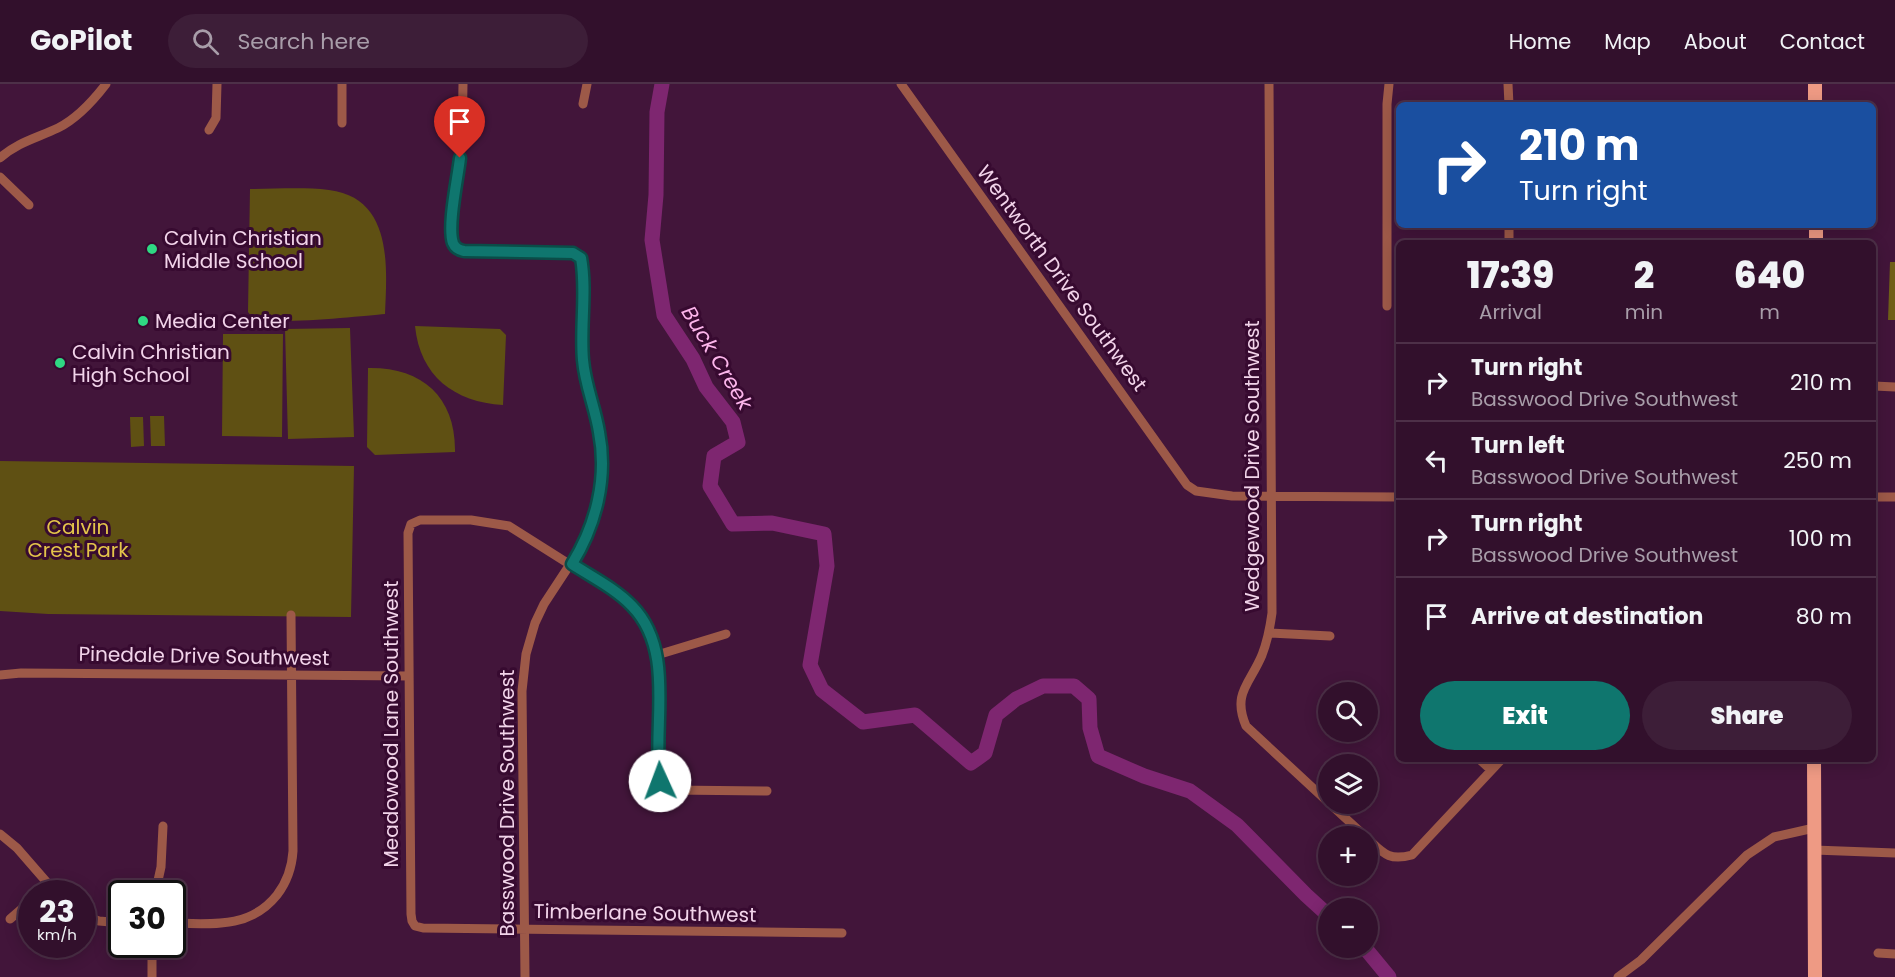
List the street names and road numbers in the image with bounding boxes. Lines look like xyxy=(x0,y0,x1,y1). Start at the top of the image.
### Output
street label: Wentworth Drive Southwest xyxy=(970,159,1154,397)
street label: Wedgewood Drive Southwest xyxy=(1238,320,1266,612)
street label: Meadowood Lane Southwest xyxy=(377,581,405,867)
street label: Pinedale Drive Southwest xyxy=(78,640,330,672)
street label: Basswood Drive Southwest xyxy=(493,670,521,936)
street label: Timberlane Southwest xyxy=(533,897,757,929)

